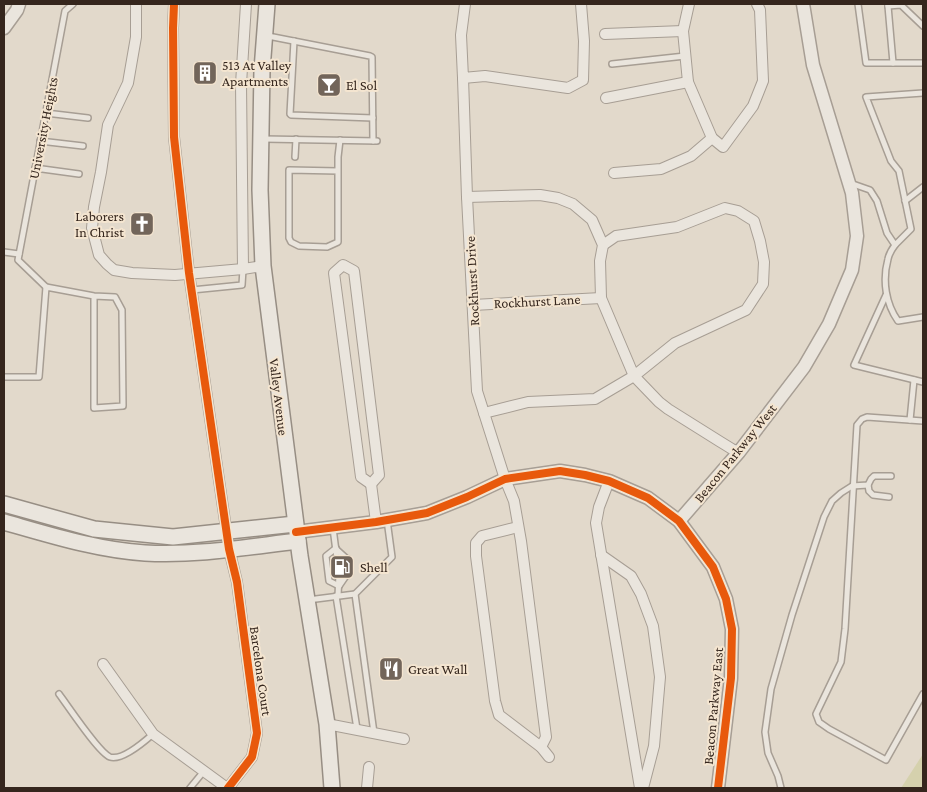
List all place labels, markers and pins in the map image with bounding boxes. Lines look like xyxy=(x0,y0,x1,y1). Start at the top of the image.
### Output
place label: 513 At Valley Apartments xyxy=(222,57,292,89)
building icon: 513 At Valley Apartments xyxy=(192,60,218,86)
bar icon: El Sol xyxy=(316,72,342,98)
place label: El Sol xyxy=(346,77,377,93)
place label: Laborers In Christ xyxy=(75,208,124,240)
church icon: Laborers In Christ xyxy=(129,211,155,237)
fuel station icon: Shell xyxy=(329,554,355,580)
place label: Shell xyxy=(360,559,388,575)
restaurant icon: Great Wall xyxy=(378,656,404,682)
place label: Great Wall xyxy=(408,661,468,677)

